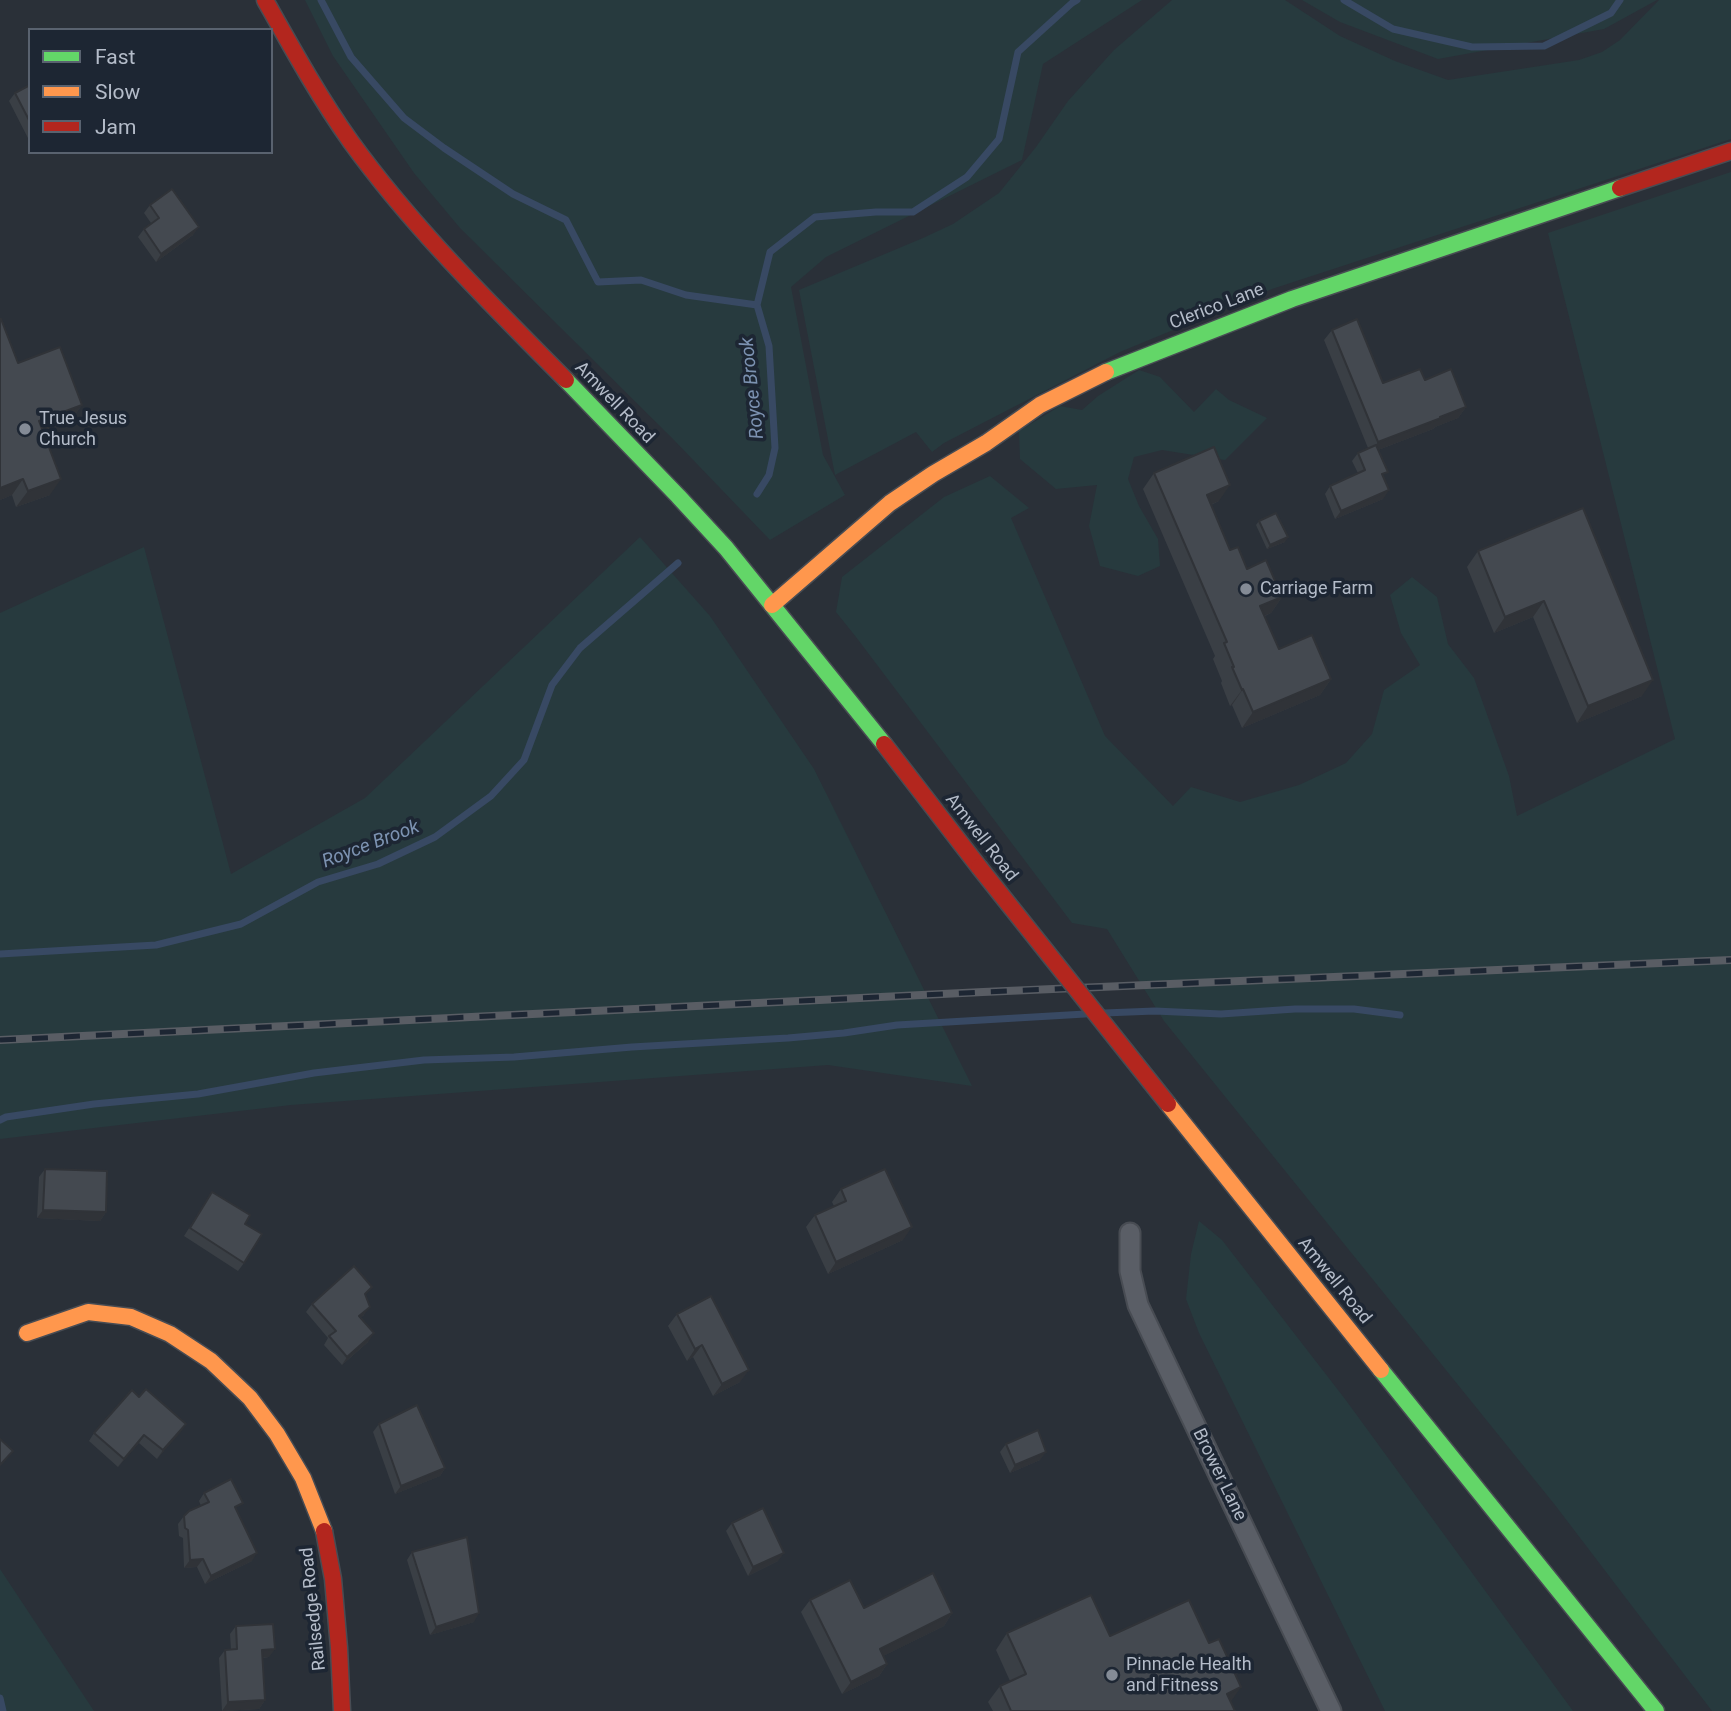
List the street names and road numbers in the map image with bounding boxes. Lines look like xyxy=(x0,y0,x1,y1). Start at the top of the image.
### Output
street label: Clerico Lane xyxy=(1167,279,1267,335)
street label: Amwell Road xyxy=(570,358,658,448)
street label: Amwell Road xyxy=(940,790,1022,886)
street label: Amwell Road xyxy=(1293,1233,1375,1329)
street label: Brower Lane xyxy=(1187,1425,1251,1525)
street label: Railsedge Road xyxy=(297,1546,331,1672)

